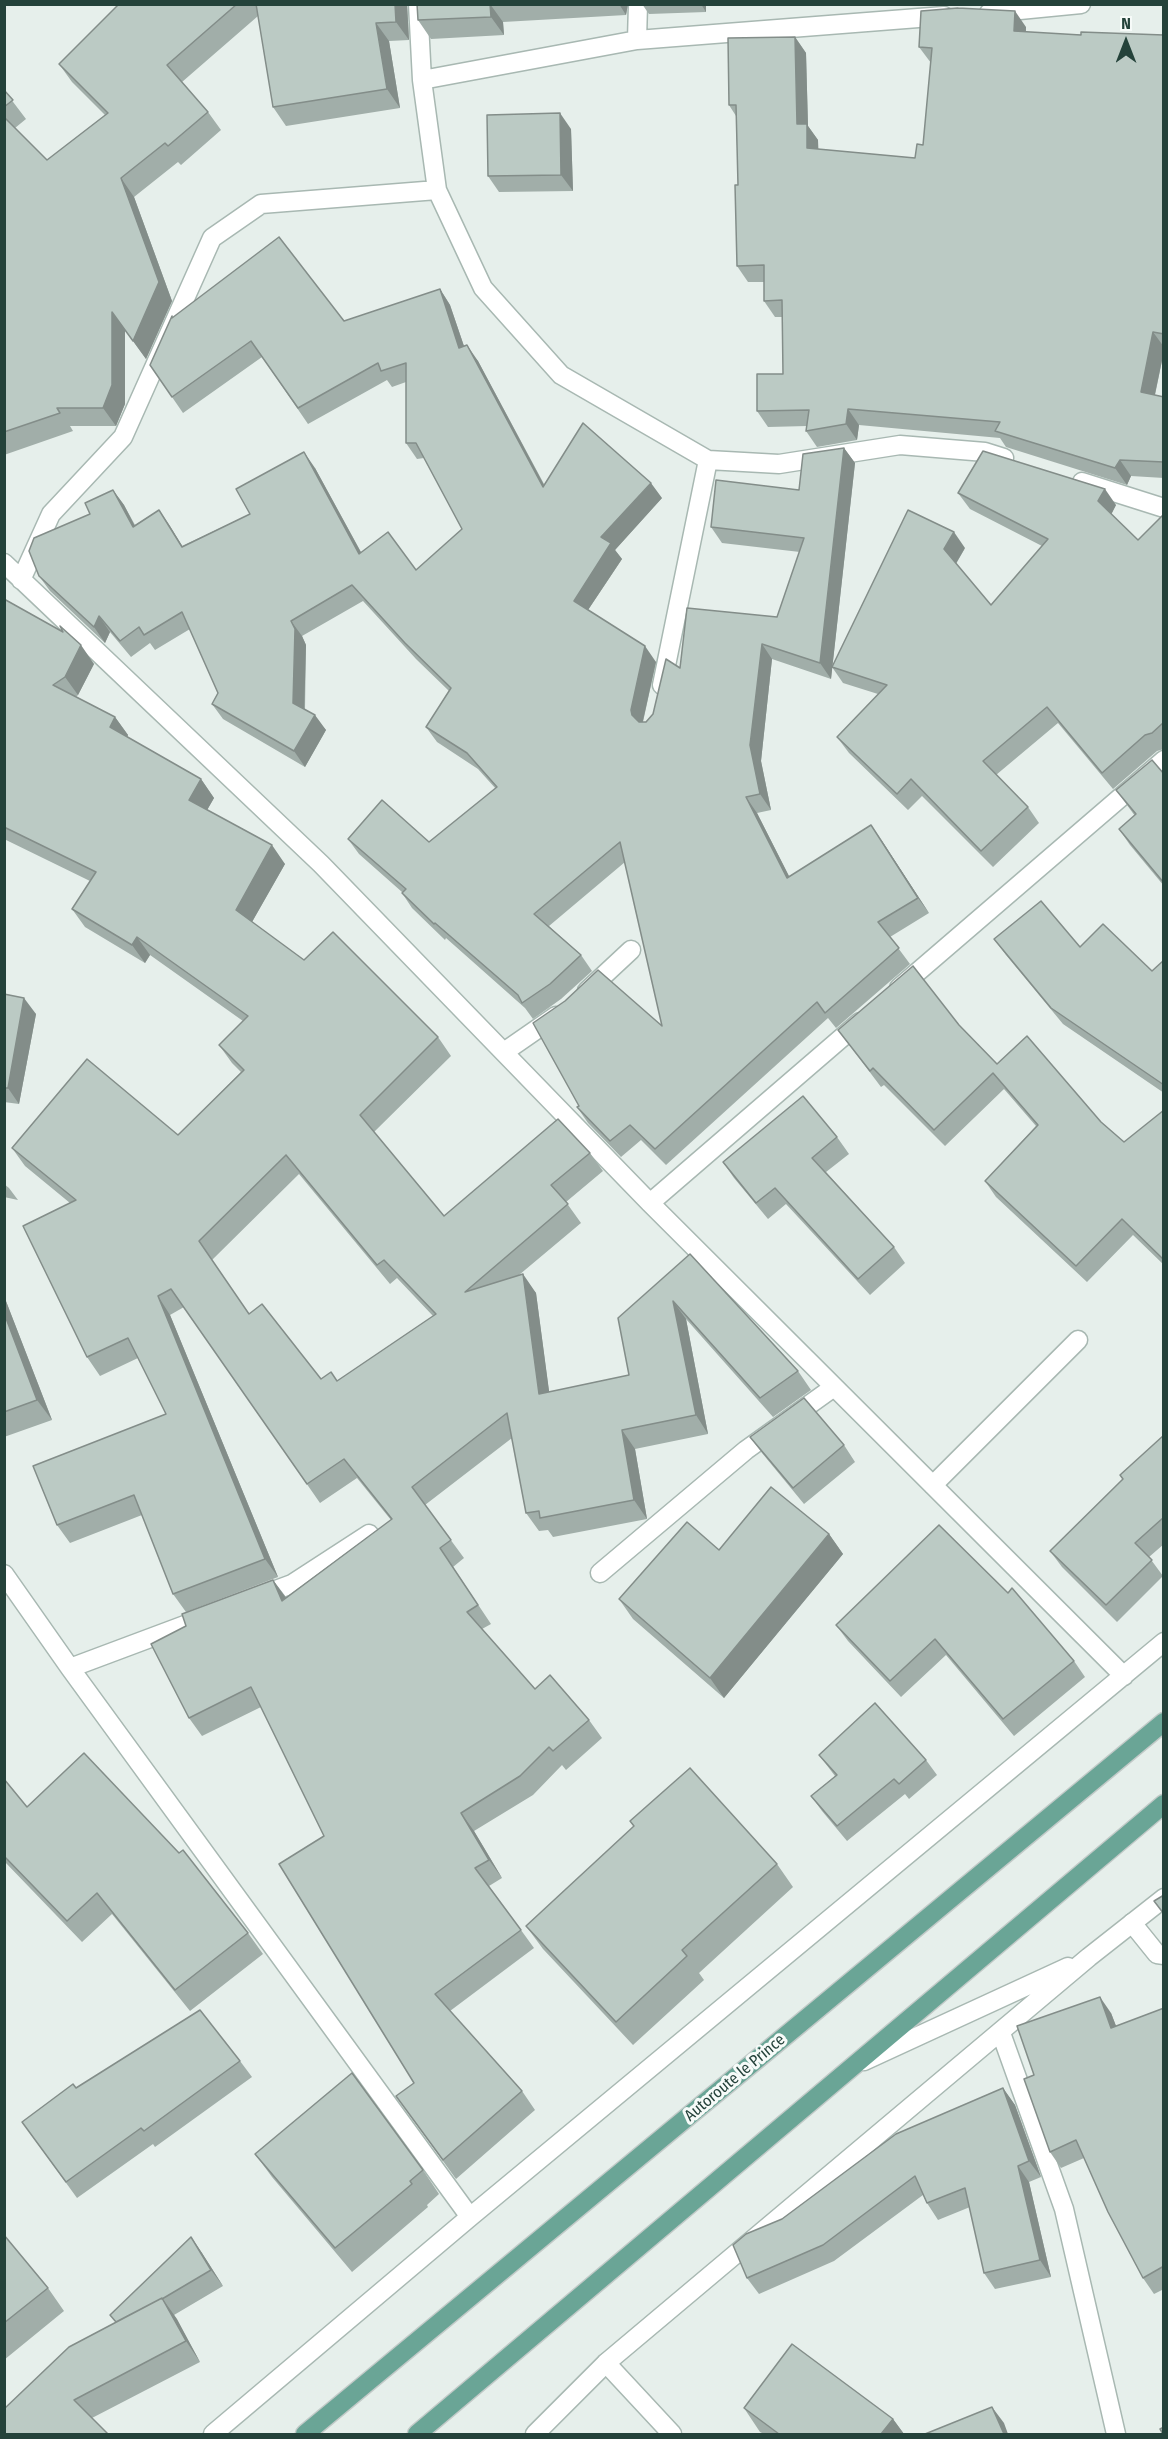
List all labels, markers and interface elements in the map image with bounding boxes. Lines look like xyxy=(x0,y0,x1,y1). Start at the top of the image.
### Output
north arrow xyxy=(1096,12,1156,72)
text: N xyxy=(1121,14,1131,33)
street label: Autoroute le Prince xyxy=(681,2030,789,2126)

